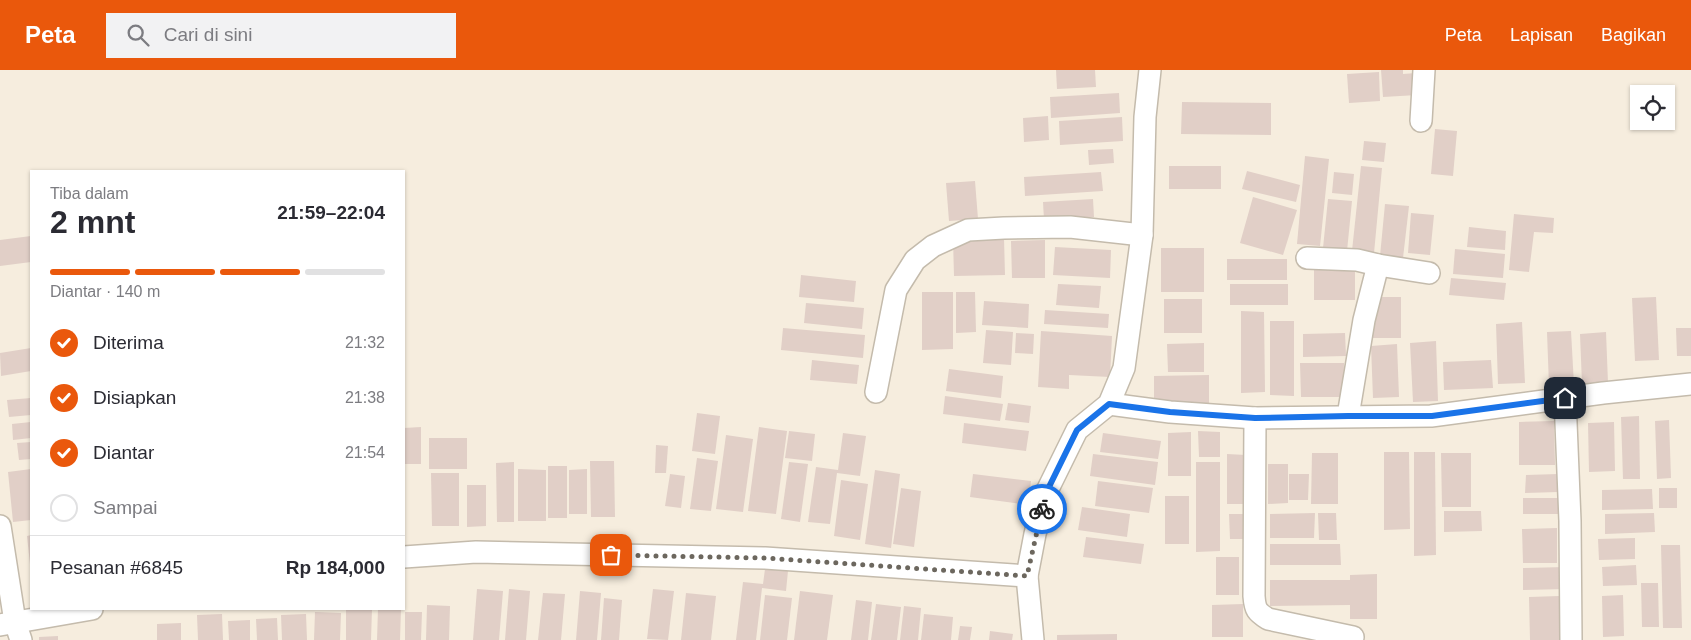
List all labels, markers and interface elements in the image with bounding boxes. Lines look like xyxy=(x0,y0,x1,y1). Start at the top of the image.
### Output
search box xyxy=(106,13,456,58)
text: Peta xyxy=(25,21,76,48)
icon: search xyxy=(124,21,152,49)
text: Cari di sini xyxy=(164,24,252,45)
text: Peta xyxy=(1445,25,1482,45)
text: Lapisan xyxy=(1510,25,1573,45)
text: Bagikan xyxy=(1601,25,1666,45)
map controls xyxy=(1630,85,1675,130)
button: locate xyxy=(1630,85,1675,130)
text: Tiba dalam xyxy=(50,185,129,202)
text: 21:59–22:04 xyxy=(277,202,385,223)
text: 2 mnt xyxy=(50,204,135,240)
text: Diantar · 140 m xyxy=(50,283,160,300)
icon: check xyxy=(50,329,78,357)
text: Diterima xyxy=(93,332,164,353)
text: 21:32 xyxy=(345,334,385,351)
pin xyxy=(1544,377,1586,419)
icon: check xyxy=(50,384,78,412)
icon: home xyxy=(1551,384,1579,412)
text: Disiapkan xyxy=(93,387,176,408)
text: 21:38 xyxy=(345,389,385,406)
icon: check xyxy=(50,439,78,467)
text: Diantar xyxy=(93,442,154,463)
text: 21:54 xyxy=(345,444,385,461)
courier xyxy=(1017,484,1067,534)
icon: bike xyxy=(1028,495,1056,523)
text: Sampai xyxy=(93,497,157,518)
pin xyxy=(590,534,632,576)
icon: bag xyxy=(597,541,625,569)
text: Pesanan #6845 xyxy=(50,557,183,578)
text: Rp 184,000 xyxy=(286,557,385,578)

